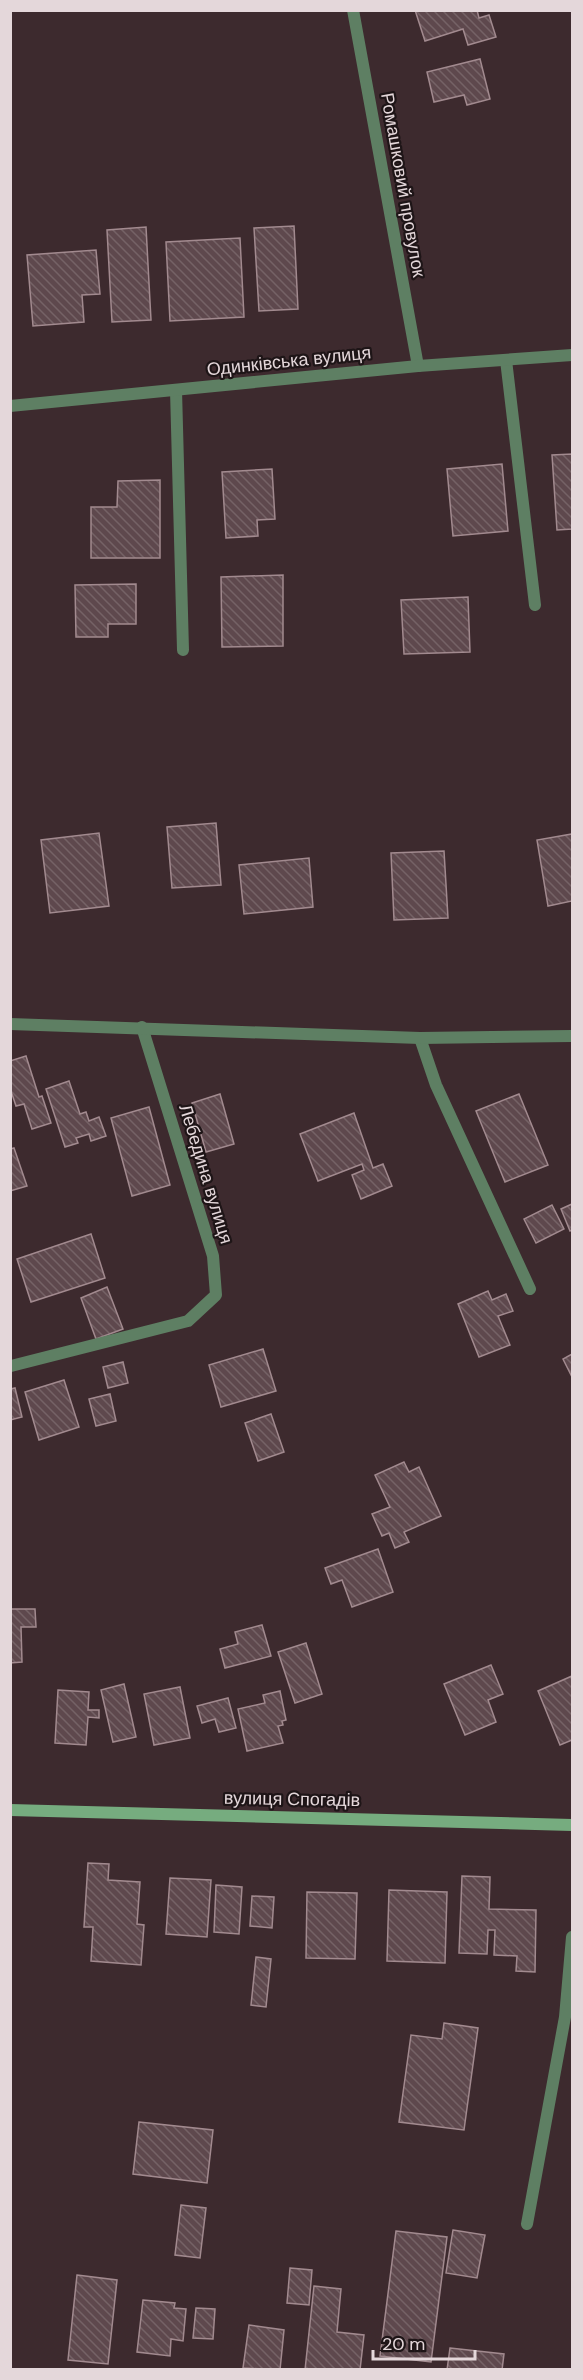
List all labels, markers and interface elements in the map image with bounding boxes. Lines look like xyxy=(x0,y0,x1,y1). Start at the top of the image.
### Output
street label: Ромашковий провулок xyxy=(375,91,431,279)
street label: Одинківська вулиця xyxy=(206,340,372,382)
street label: Лебедина вулиця xyxy=(173,1101,239,1247)
street label: вулиця Спогадів xyxy=(224,1786,360,1812)
scale bar xyxy=(373,2323,475,2361)
text: 20 m xyxy=(382,2332,425,2356)

